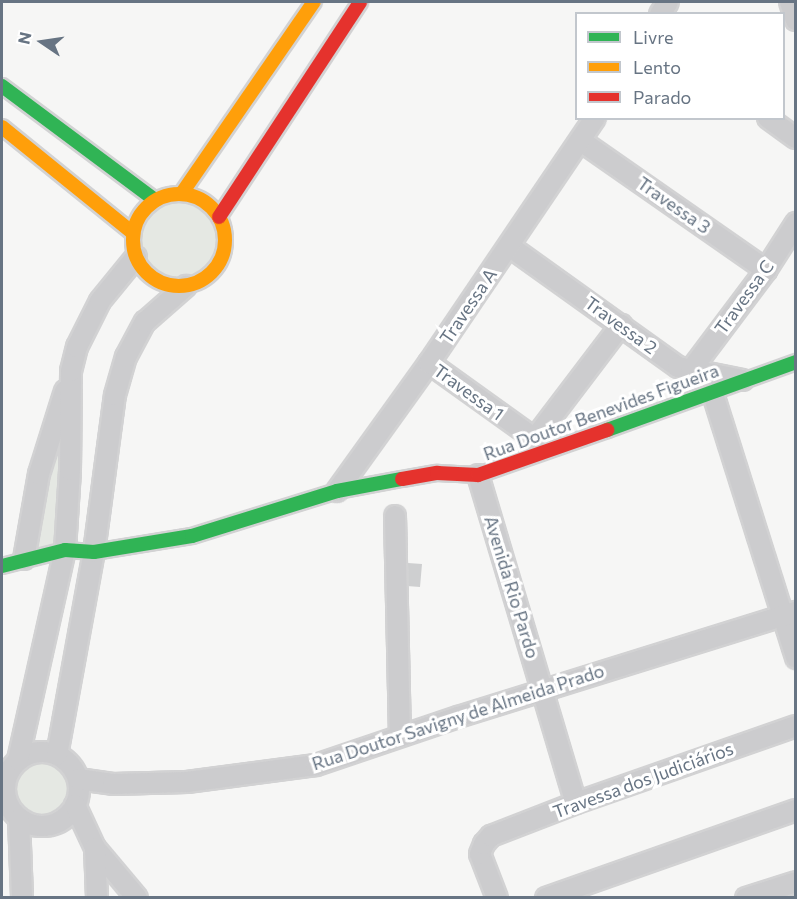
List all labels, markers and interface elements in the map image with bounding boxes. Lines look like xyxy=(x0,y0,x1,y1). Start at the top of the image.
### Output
north arrow xyxy=(12,12,72,72)
legend xyxy=(575,12,785,120)
text: Livre xyxy=(633,26,674,48)
text: N xyxy=(13,30,35,46)
text: Lento xyxy=(633,56,681,78)
text: Parado xyxy=(633,86,691,108)
street label: Travessa 3 xyxy=(633,172,715,238)
street label: Travessa C xyxy=(710,256,778,338)
street label: Travessa A xyxy=(435,264,501,348)
street label: Travessa 2 xyxy=(581,292,661,358)
street label: Travessa 1 xyxy=(430,359,508,425)
street label: Rua Doutor Benevides Figueira xyxy=(480,359,722,465)
street label: Avenida Rio Pardo xyxy=(480,513,544,661)
street label: Rua Doutor Savigny de Almeida Prado xyxy=(309,659,607,775)
street label: Travessa dos Judiciários xyxy=(550,737,736,823)

